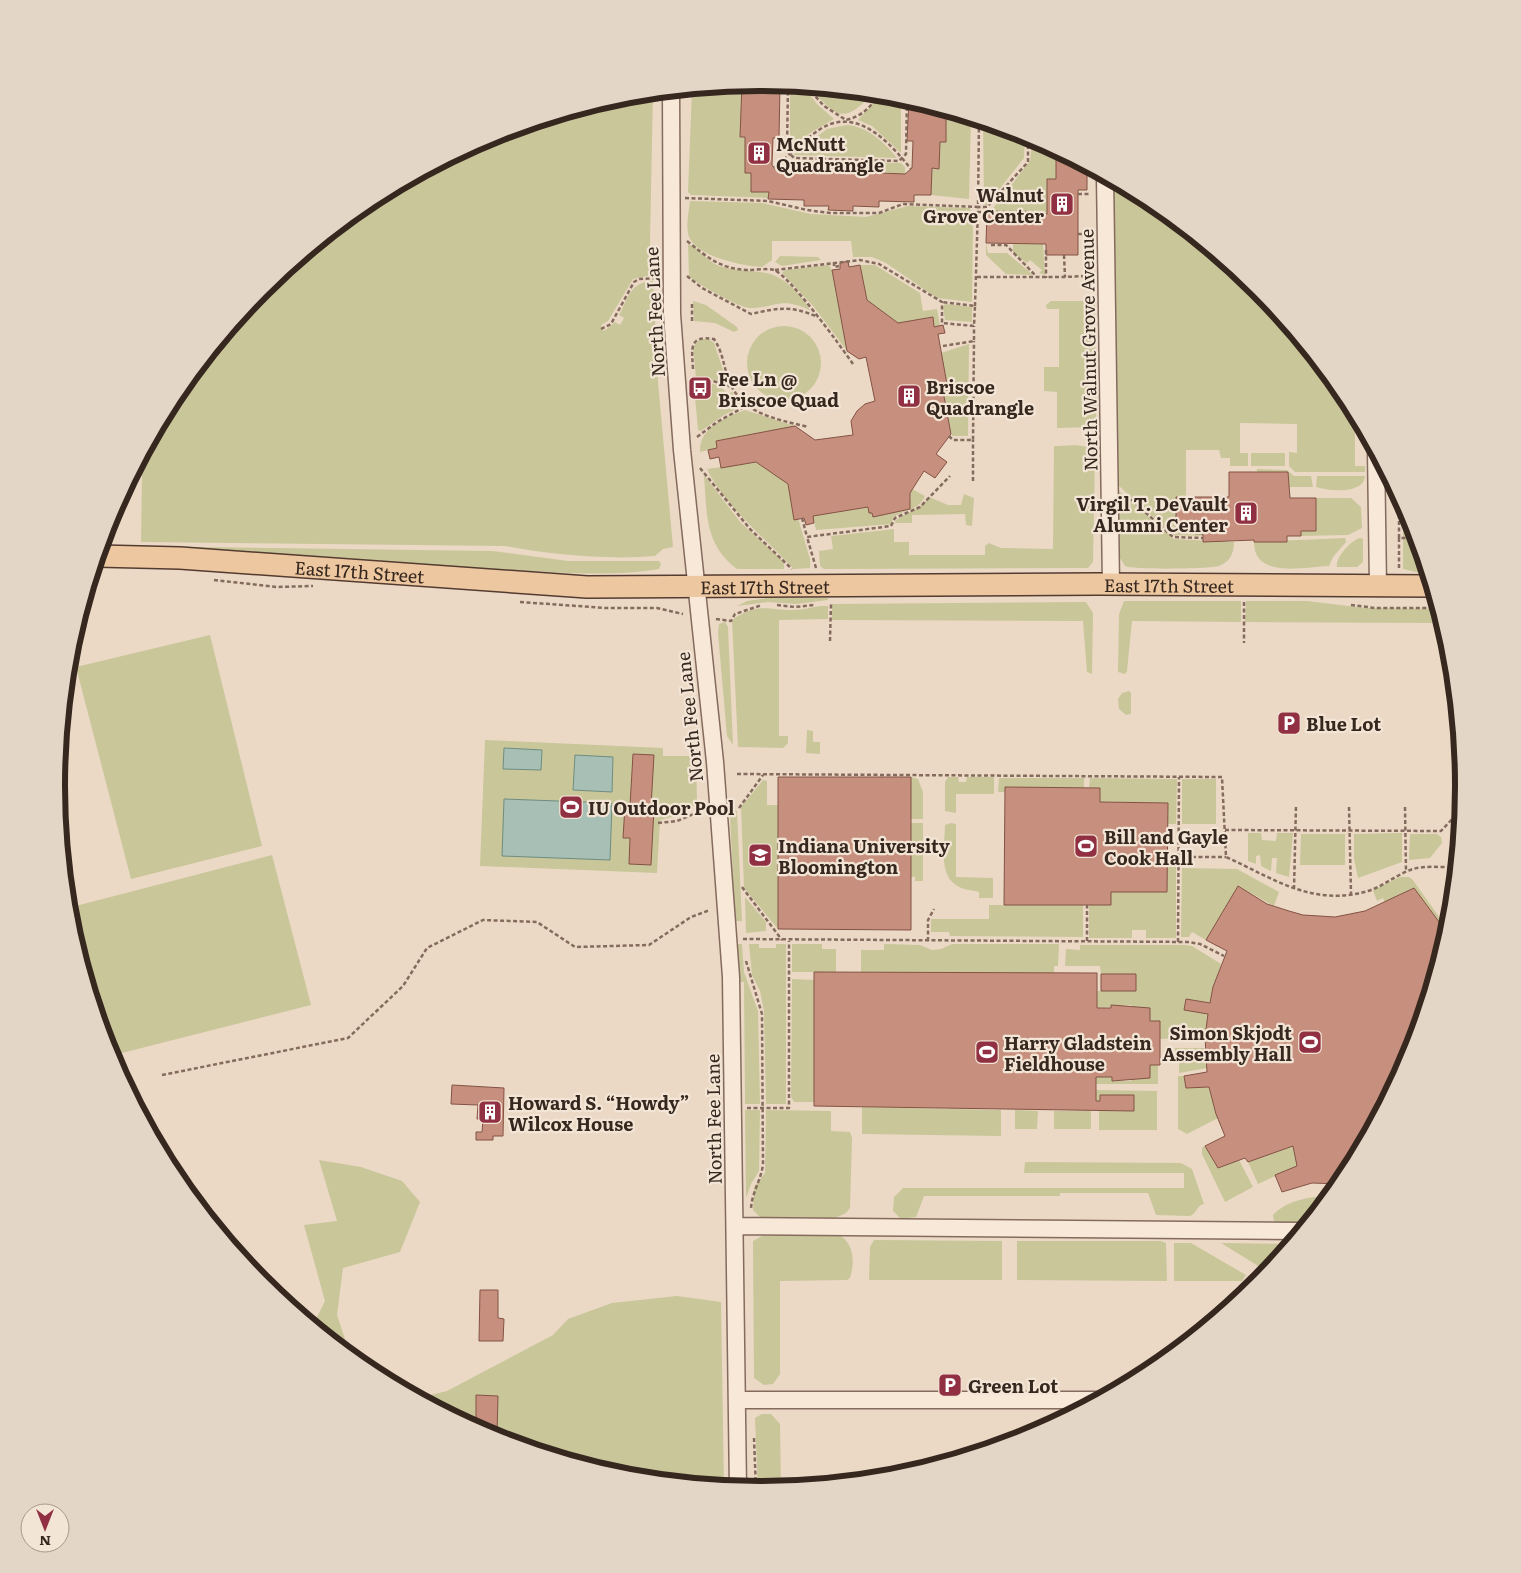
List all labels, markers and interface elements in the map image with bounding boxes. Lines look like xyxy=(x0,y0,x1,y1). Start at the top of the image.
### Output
place label: McNutt Quadrangle xyxy=(776,130,884,178)
building icon: McNutt Quadrangle xyxy=(746,140,772,166)
place label: Walnut Grove Center xyxy=(923,181,1044,229)
building icon: Walnut Grove Center xyxy=(1049,191,1075,217)
street label: North Walnut Grove Avenue xyxy=(1072,229,1104,471)
street label: North Fee Lane xyxy=(637,246,671,378)
place label: Fee Ln @ Briscoe Quad xyxy=(718,365,839,413)
place label: Briscoe Quadrangle xyxy=(926,373,1034,421)
bus stop icon: Fee Ln @ Briscoe Quad xyxy=(687,375,713,401)
building icon: Briscoe Quadrangle xyxy=(896,383,922,409)
place label: Virgil T. DeVault Alumni Center xyxy=(1076,490,1228,538)
building icon: Virgil T. DeVault Alumni Center xyxy=(1233,500,1259,526)
street label: East 17th Street xyxy=(294,553,426,589)
street label: East 17th Street xyxy=(1104,571,1235,598)
street label: East 17th Street xyxy=(700,572,831,600)
street label: North Fee Lane xyxy=(669,651,709,783)
parking icon: Blue Lot xyxy=(1276,710,1302,736)
place label: Blue Lot xyxy=(1306,710,1381,737)
sports icon: IU Outdoor Pool xyxy=(558,794,584,820)
place label: IU Outdoor Pool xyxy=(588,794,735,821)
place label: Bill and Gayle Cook Hall xyxy=(1104,823,1228,871)
place label: Indiana University Bloomington xyxy=(778,832,950,880)
sports icon: Bill and Gayle Cook Hall xyxy=(1073,833,1099,859)
school or university icon: Indiana University Bloomington xyxy=(747,842,773,868)
place label: Simon Skjodt Assembly Hall xyxy=(1162,1019,1292,1067)
place label: Harry Gladstein Fieldhouse xyxy=(1004,1029,1152,1077)
sports icon: Simon Skjodt Assembly Hall xyxy=(1297,1029,1323,1055)
sports icon: Harry Gladstein Fieldhouse xyxy=(974,1039,1000,1065)
street label: North Fee Lane xyxy=(698,1053,728,1185)
place label: Howard S. “Howdy” Wilcox House xyxy=(508,1089,689,1137)
building icon: Howard S. “Howdy” Wilcox House xyxy=(477,1099,503,1125)
parking icon: Green Lot xyxy=(937,1372,963,1398)
place label: Green Lot xyxy=(968,1372,1058,1399)
north arrow xyxy=(20,1503,70,1553)
text: N xyxy=(39,1532,51,1552)

